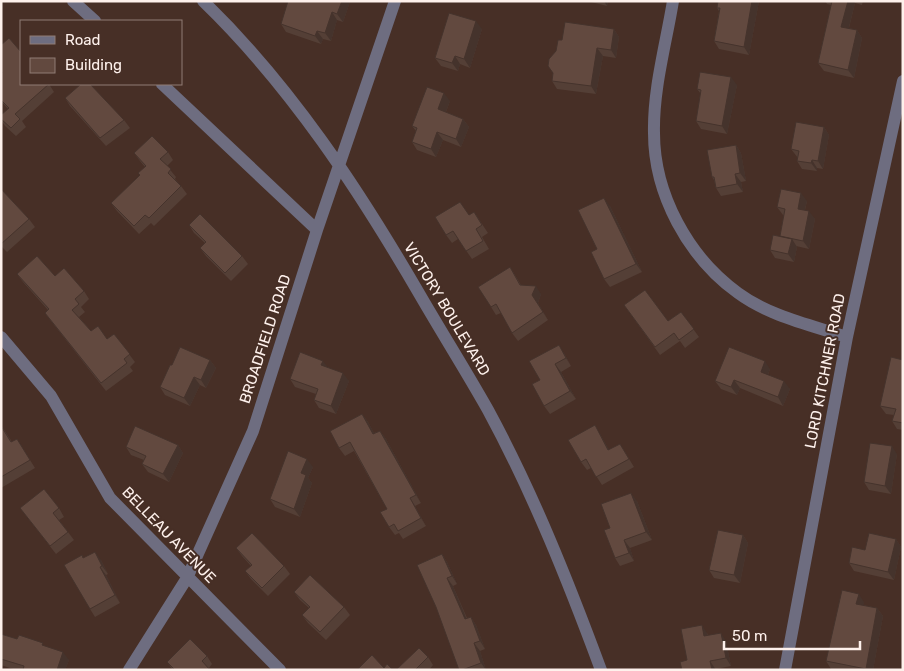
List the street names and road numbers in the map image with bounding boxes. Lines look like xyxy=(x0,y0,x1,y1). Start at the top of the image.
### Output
street label: VICTORY BOULEVARD xyxy=(400,239,494,379)
street label: BROADFIELD ROAD xyxy=(236,272,294,406)
street label: LORD KITCHNER ROAD xyxy=(801,292,849,450)
street label: BELLEAU AVENUE xyxy=(118,483,220,587)

